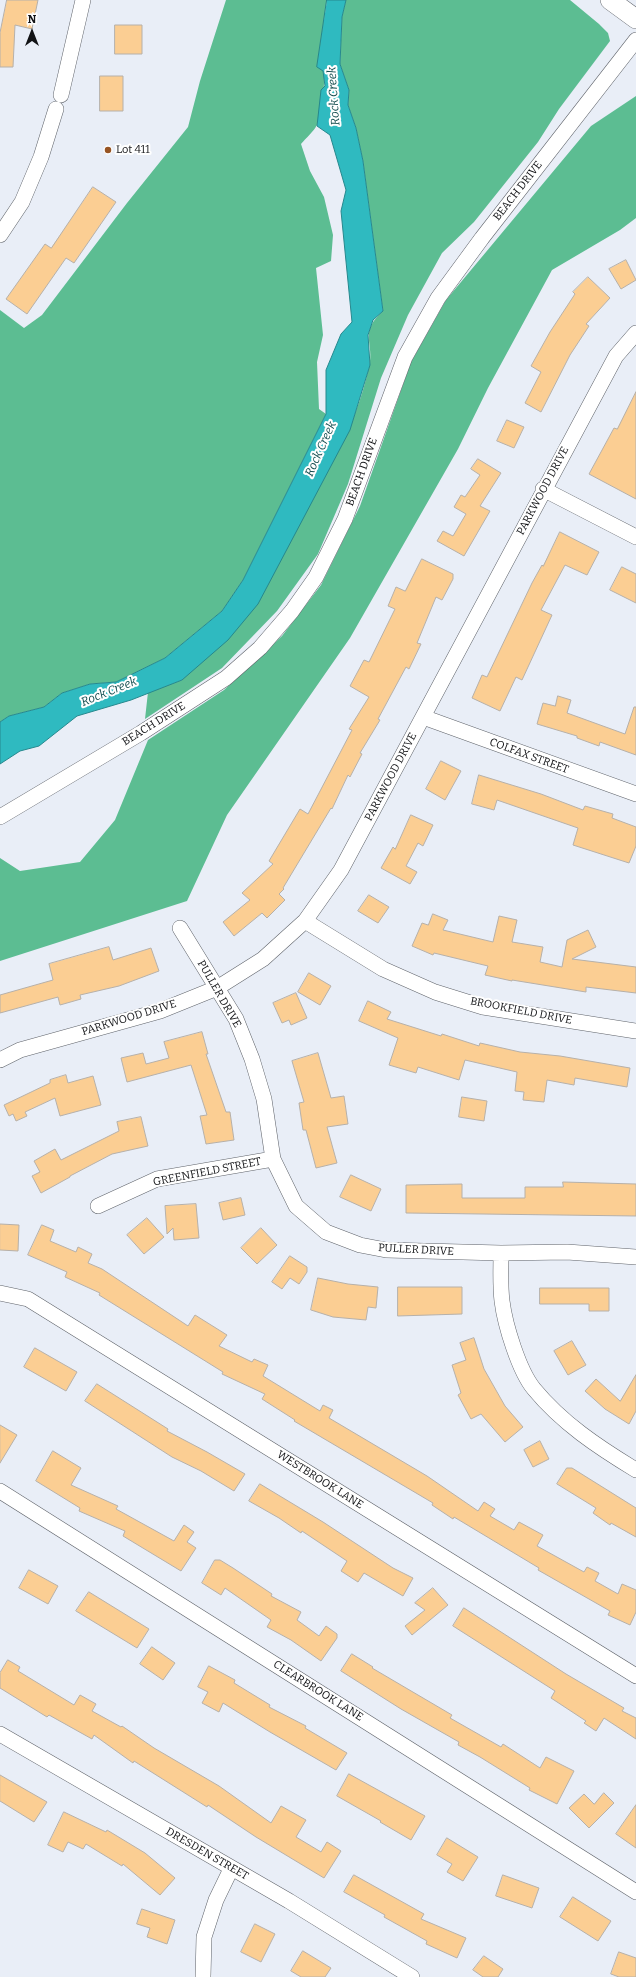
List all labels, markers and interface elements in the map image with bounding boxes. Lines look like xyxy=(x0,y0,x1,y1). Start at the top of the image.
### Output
north arrow xyxy=(12,12,52,52)
text: N xyxy=(28,13,36,26)
water label: Rock Creek xyxy=(325,66,343,126)
place label: Lot 411 xyxy=(116,143,150,157)
marker: Lot 411 xyxy=(103,145,113,155)
street label: BEACH DRIVE xyxy=(491,159,545,223)
water label: Rock Creek xyxy=(302,419,340,479)
street label: BEACH DRIVE xyxy=(343,436,381,508)
street label: PARKWOOD DRIVE xyxy=(514,444,572,538)
water label: Rock Creek xyxy=(79,674,139,710)
street label: BEACH DRIVE xyxy=(120,699,188,749)
street label: PARKWOOD DRIVE xyxy=(362,730,420,824)
street label: COLFAX STREET xyxy=(488,736,570,776)
street label: PULLER DRIVE xyxy=(194,958,244,1030)
street label: BROOKFIELD DRIVE xyxy=(469,995,573,1027)
street label: PARKWOOD DRIVE xyxy=(80,997,178,1039)
street label: GREENFIELD STREET xyxy=(152,1155,262,1189)
street label: PULLER DRIVE xyxy=(378,1241,454,1259)
street label: WESTBROOK LANE xyxy=(274,1448,366,1512)
street label: CLEARBROOK LANE xyxy=(271,1658,365,1724)
street label: DRESDEN STREET xyxy=(163,1825,251,1883)

